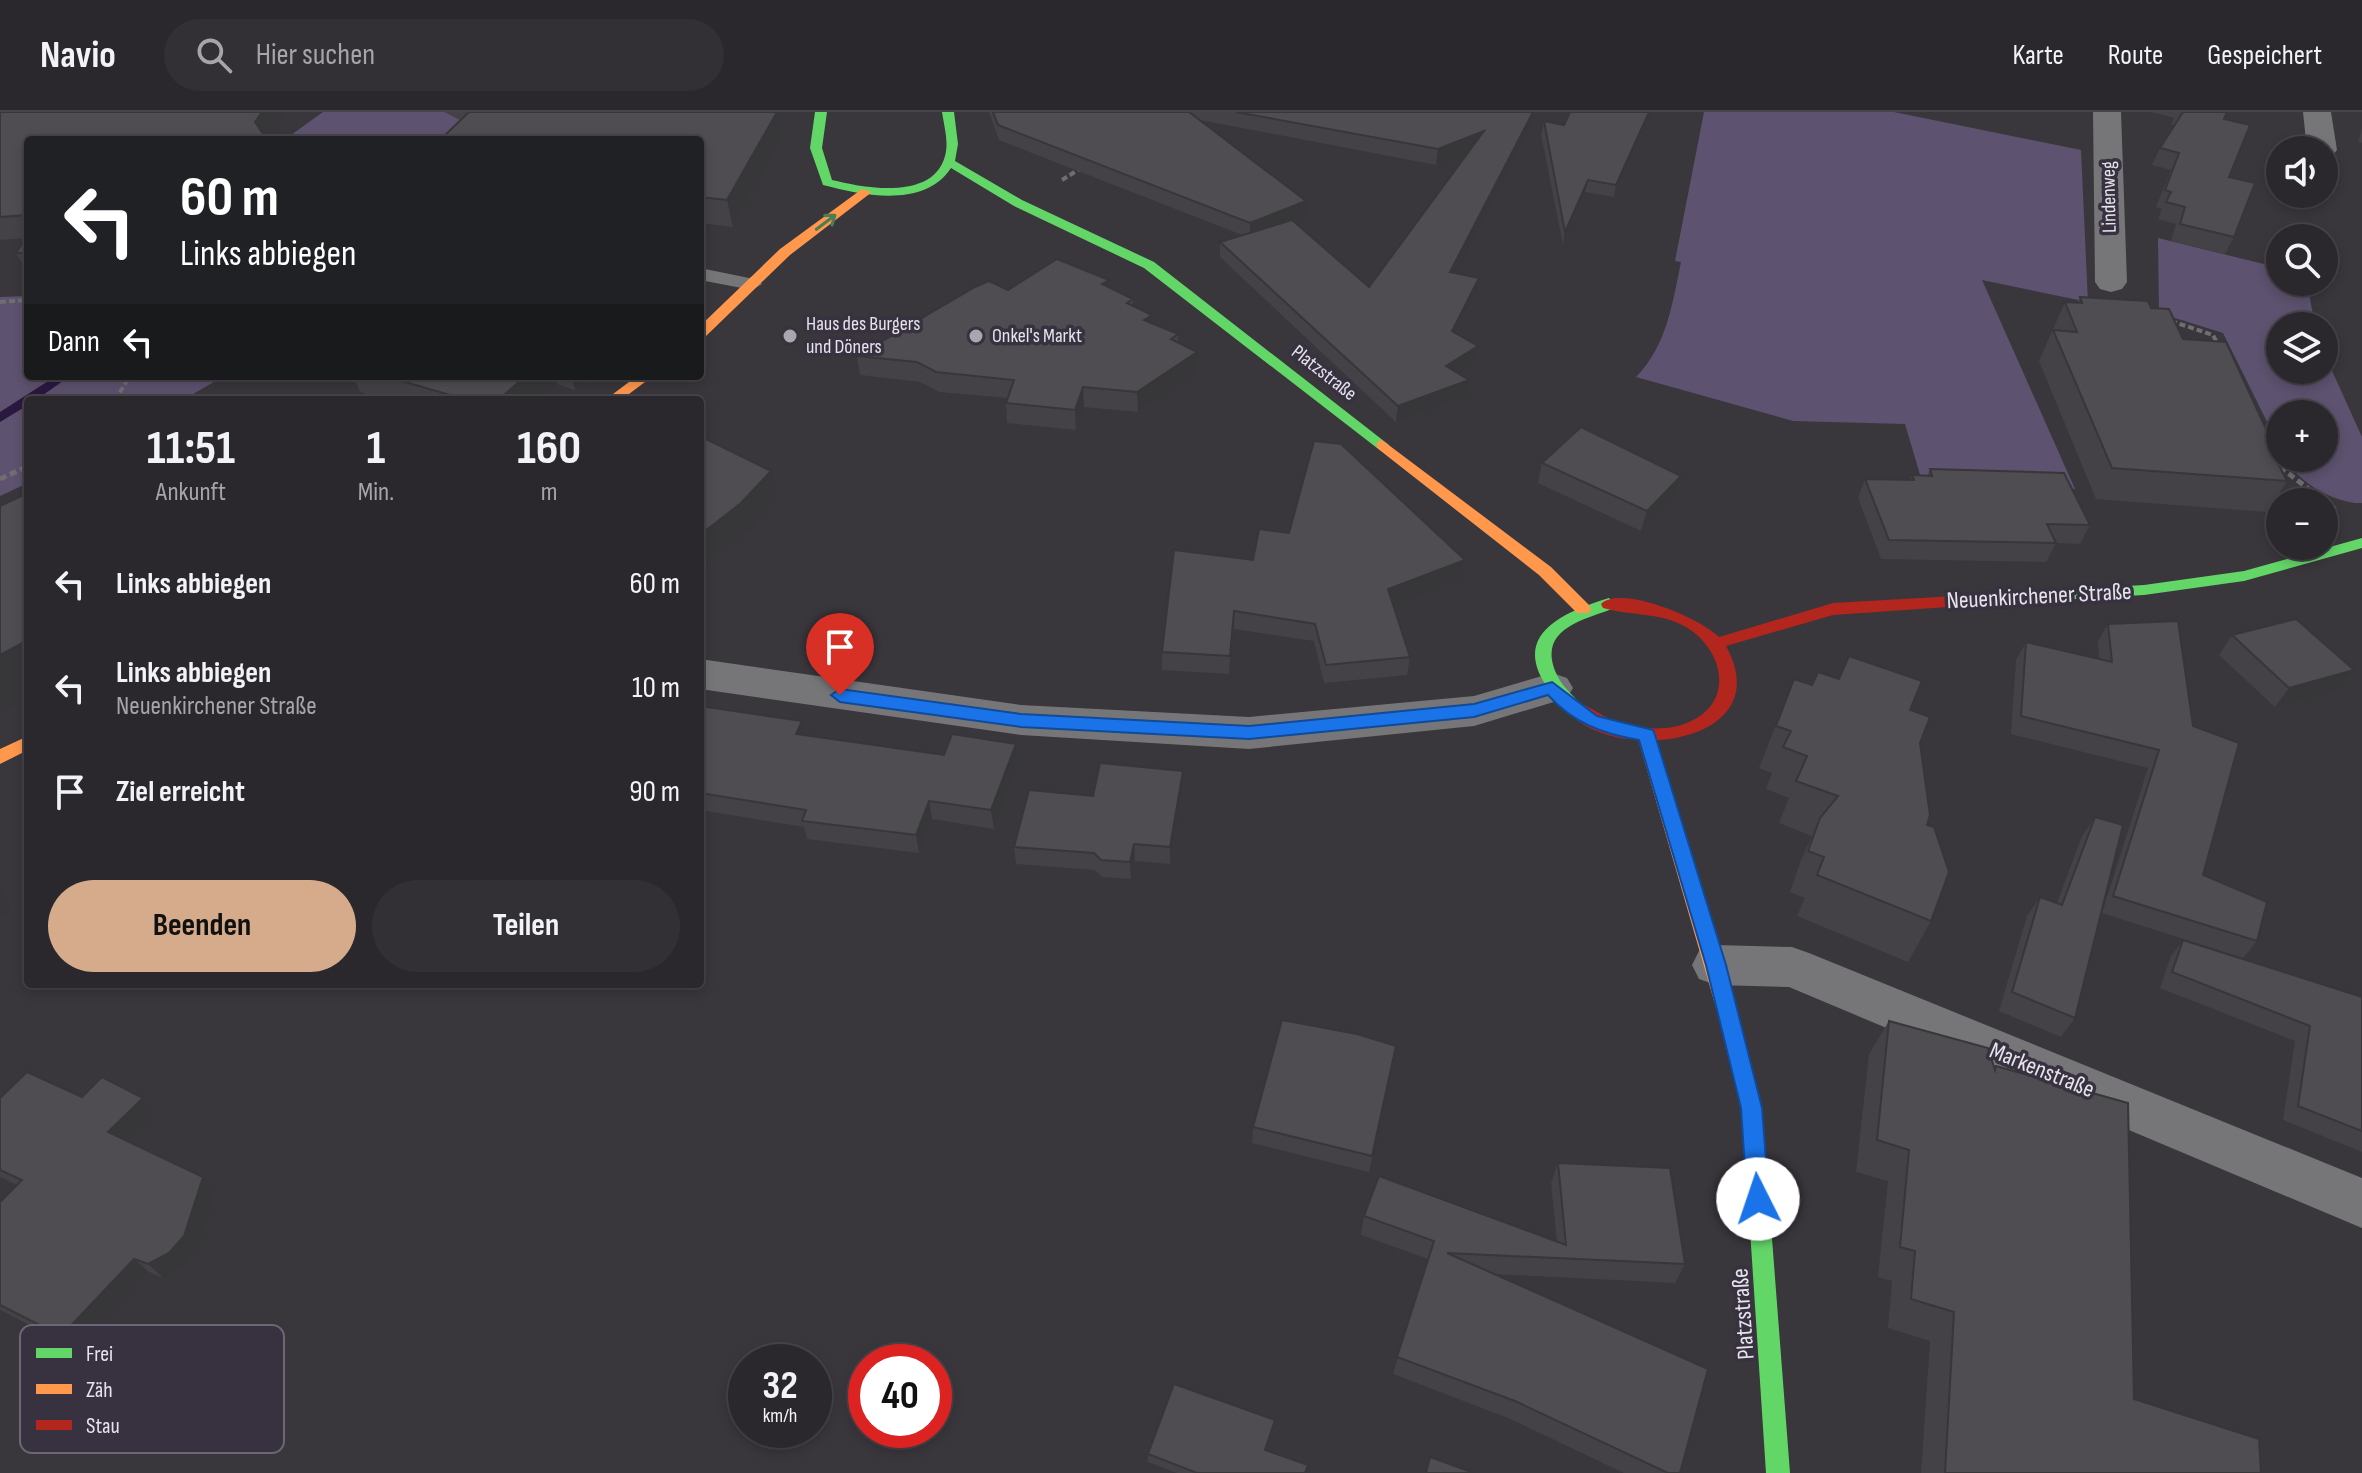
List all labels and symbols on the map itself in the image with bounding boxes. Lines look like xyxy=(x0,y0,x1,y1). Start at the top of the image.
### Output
street label: Lindenweg xyxy=(2096,161,2122,233)
one-way arrow xyxy=(814,214,836,230)
place label: Haus des Burgers und Döners xyxy=(806,312,920,359)
place label: Onkel's Markt xyxy=(992,324,1082,348)
marker: Haus des Burgers und Döners xyxy=(781,327,799,345)
marker: Onkel's Markt xyxy=(967,327,985,345)
street label: Platzstraße xyxy=(1287,340,1361,406)
street label: Neuenkirchener Straße xyxy=(1946,577,2132,615)
pin xyxy=(806,613,874,695)
street label: Markenstraße xyxy=(1985,1036,2099,1104)
position arrow xyxy=(1716,1157,1800,1241)
street label: Platzstraße xyxy=(1725,1267,1761,1361)
legend xyxy=(20,1325,284,1453)
text: Frei xyxy=(86,1341,113,1368)
speed limit sign: 40 xyxy=(848,1344,952,1448)
text: Zäh xyxy=(86,1377,113,1404)
text: Stau xyxy=(86,1413,120,1440)

